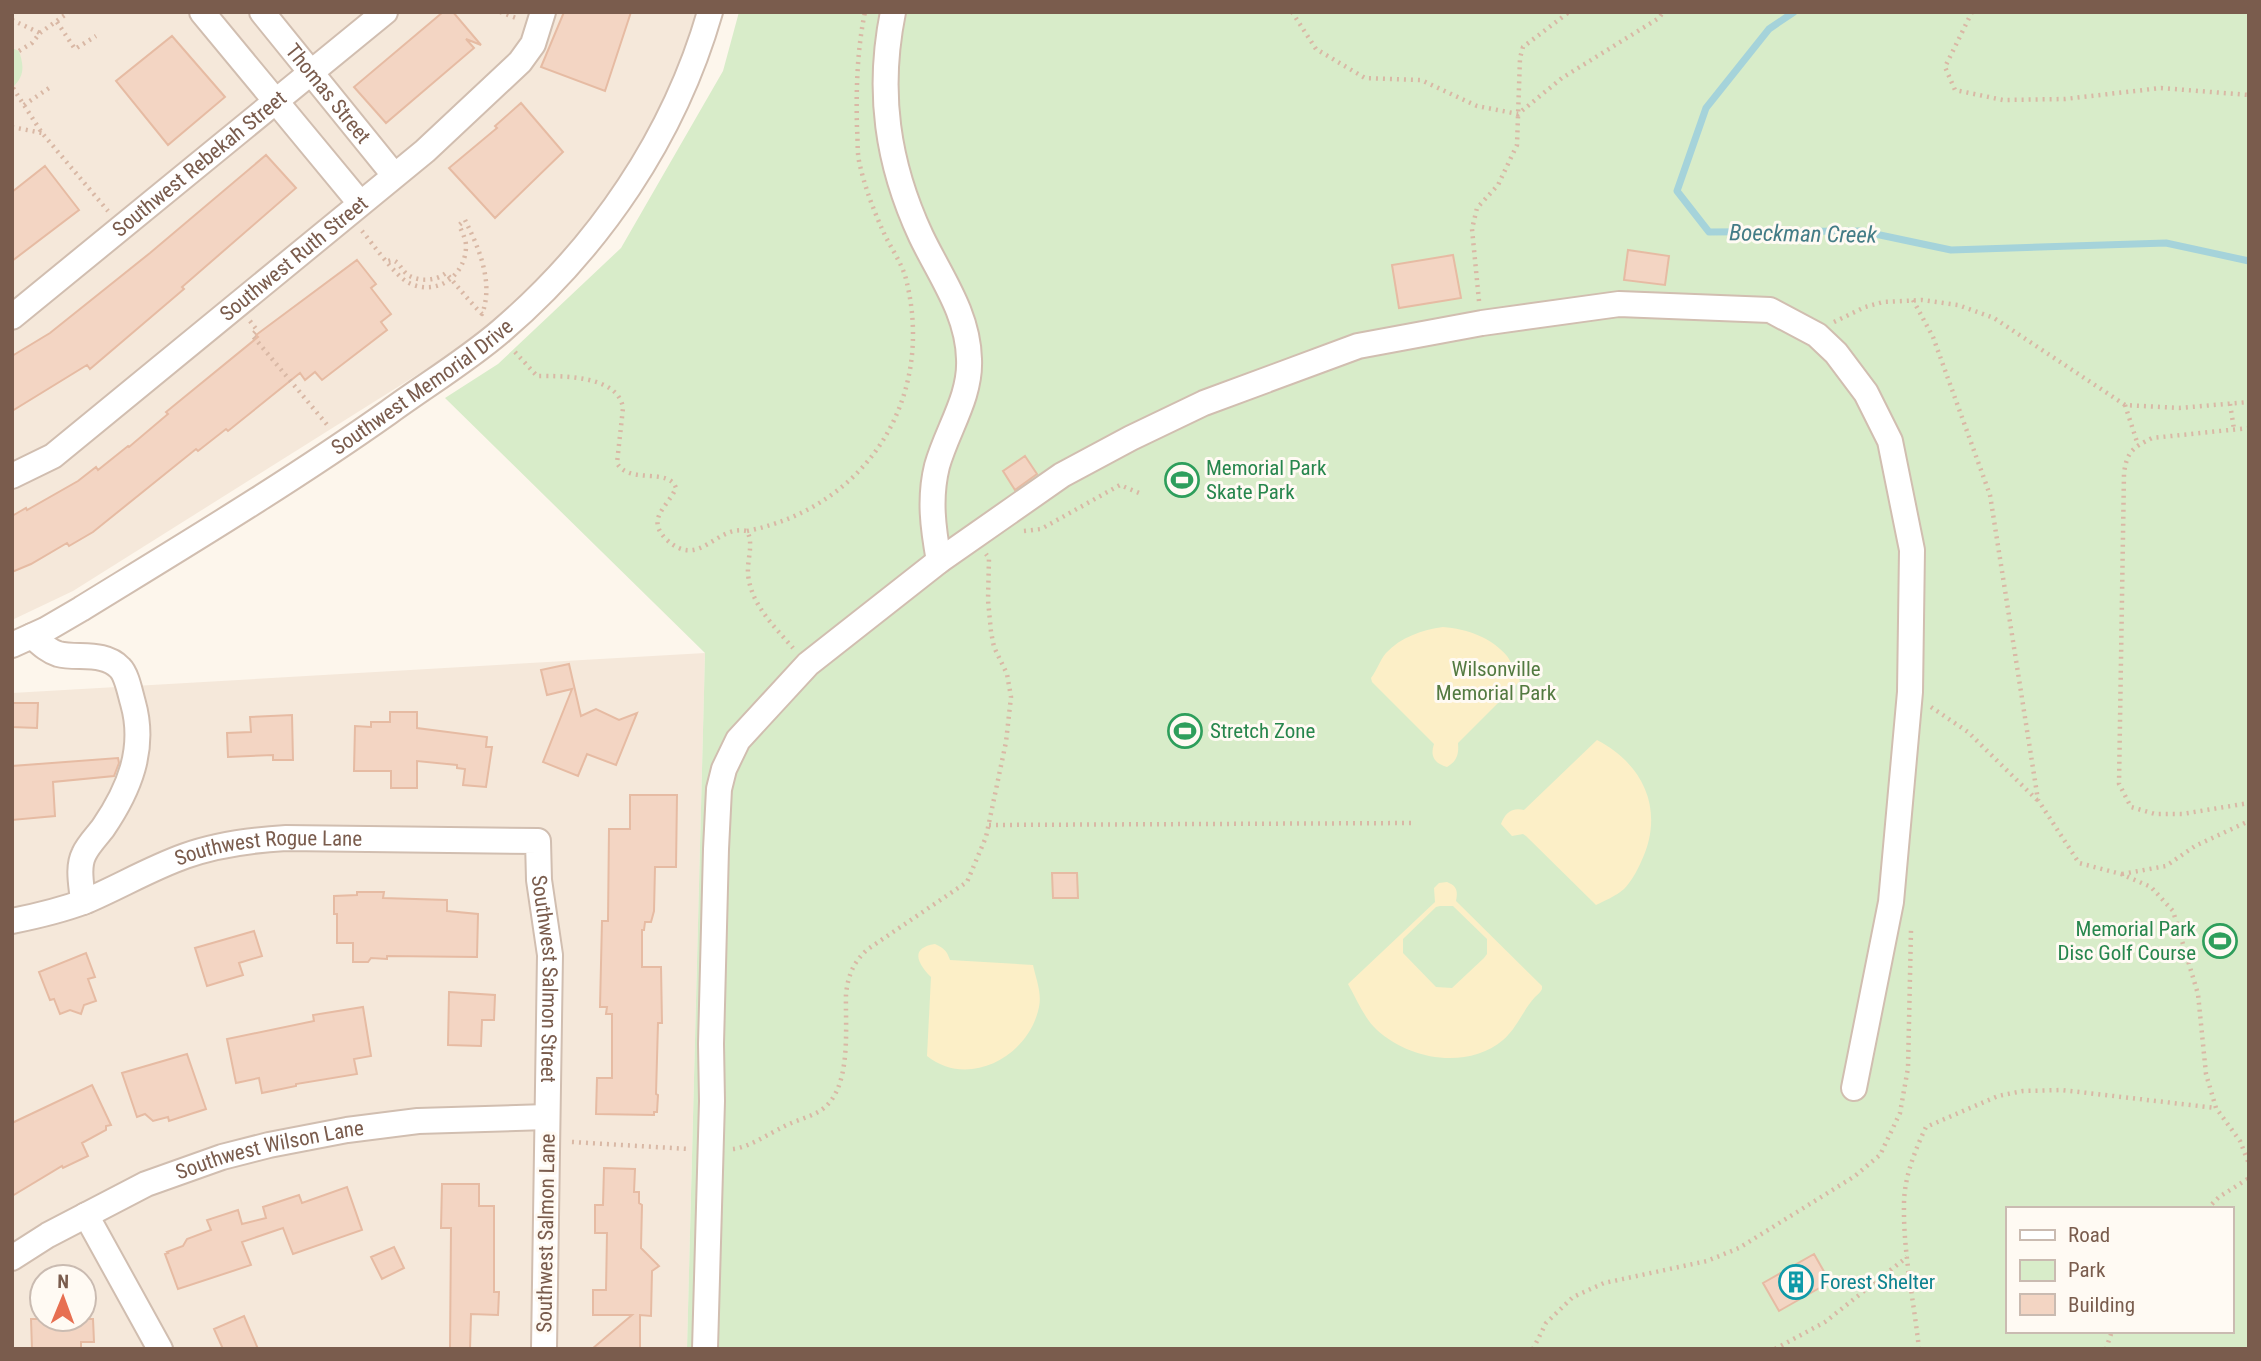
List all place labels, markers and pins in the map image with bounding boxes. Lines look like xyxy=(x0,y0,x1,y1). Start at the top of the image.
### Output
place label: Memorial Park Skate Park xyxy=(1206,456,1327,504)
sports icon: Memorial Park Skate Park xyxy=(1163,461,1201,499)
sports icon: Stretch Zone xyxy=(1166,712,1204,750)
place label: Stretch Zone xyxy=(1210,719,1316,743)
place label: Memorial Park Disc Golf Course xyxy=(2057,917,2197,965)
sports icon: Memorial Park Disc Golf Course xyxy=(2201,922,2239,960)
building icon: Forest Shelter xyxy=(1777,1263,1815,1301)
place label: Forest Shelter xyxy=(1820,1270,1935,1294)

